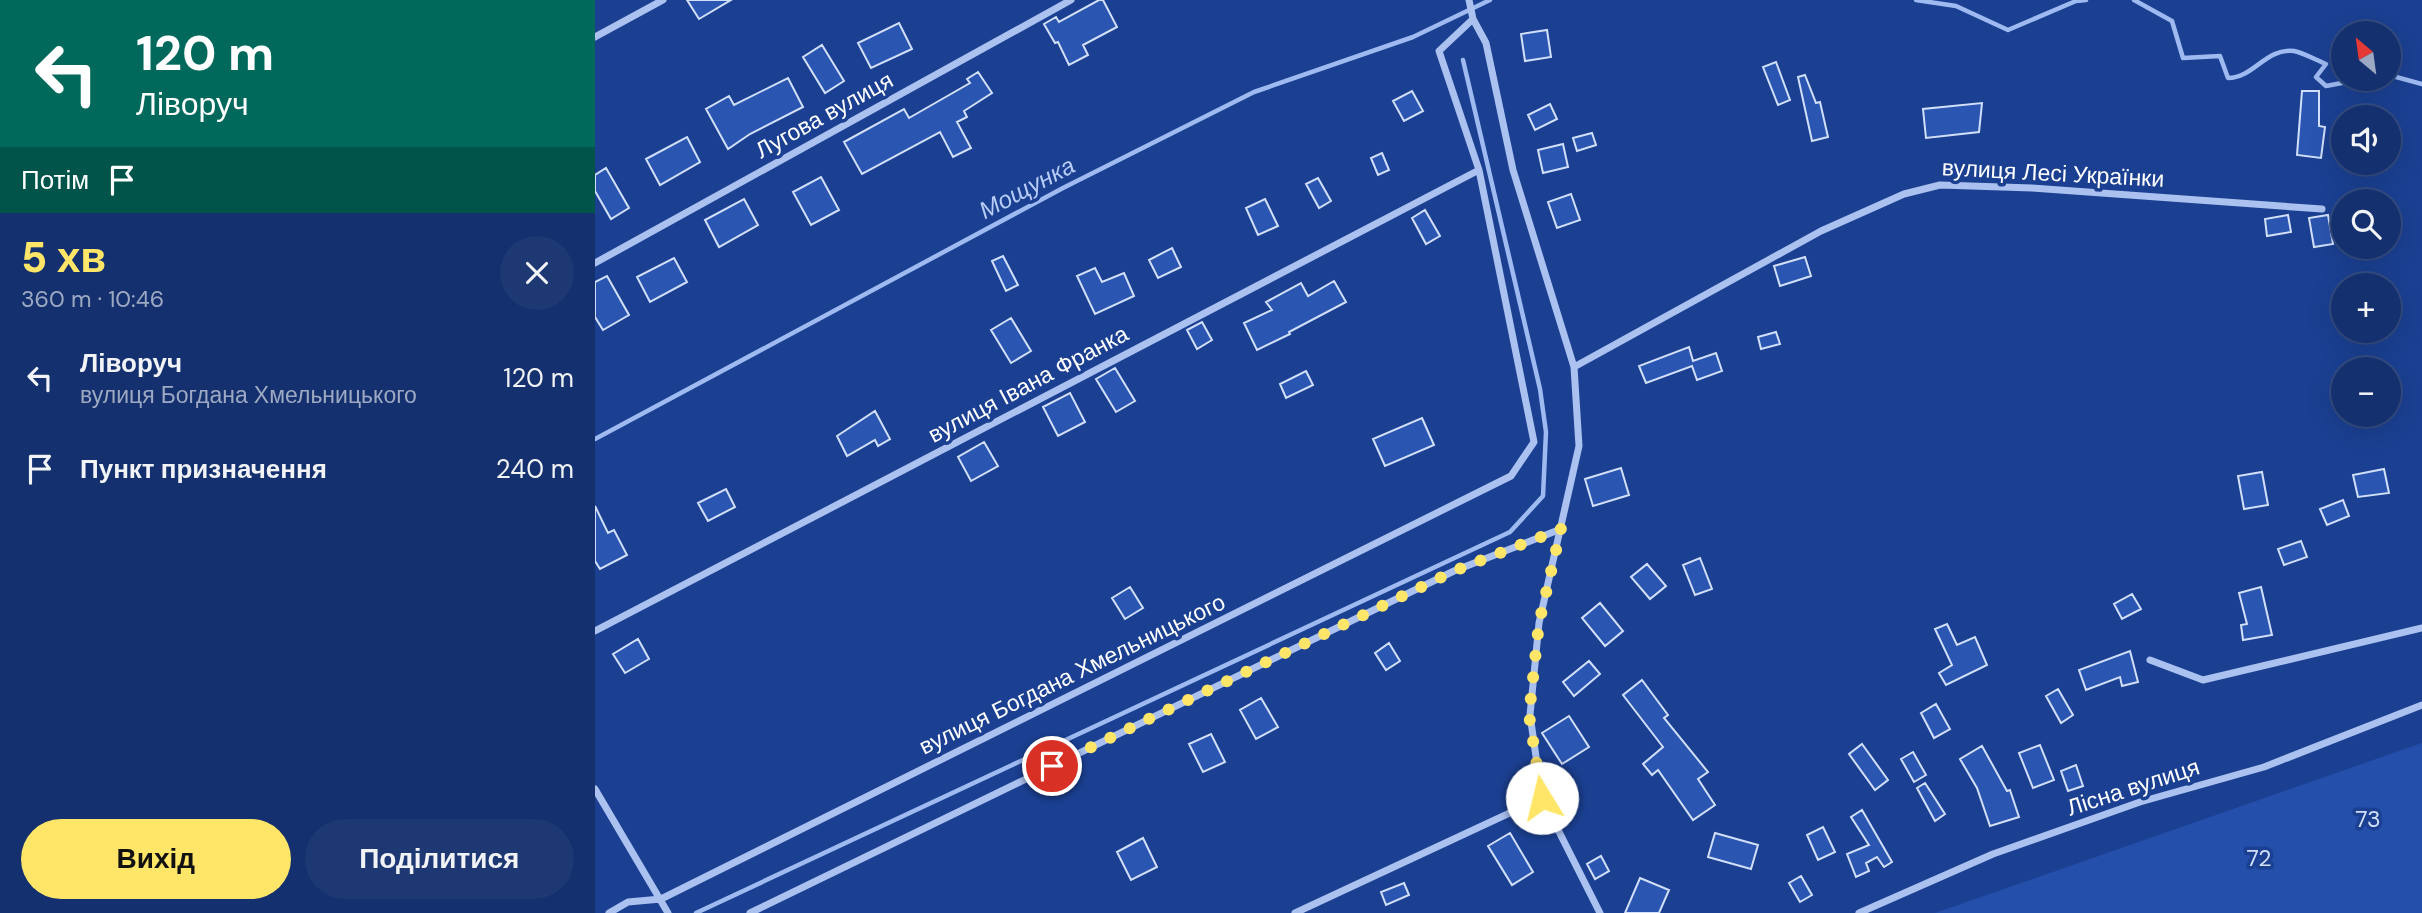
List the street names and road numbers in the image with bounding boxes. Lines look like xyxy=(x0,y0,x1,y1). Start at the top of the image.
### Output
street label: Лугова вулиця xyxy=(750,65,898,165)
street label: вулиця Лесі Українки xyxy=(1941,152,2165,194)
street label: вулиця Івана Франка xyxy=(923,318,1133,449)
street label: вулиця Богдана Хмельницького xyxy=(914,587,1230,761)
street label: Лісна вулиця xyxy=(2063,751,2203,823)

